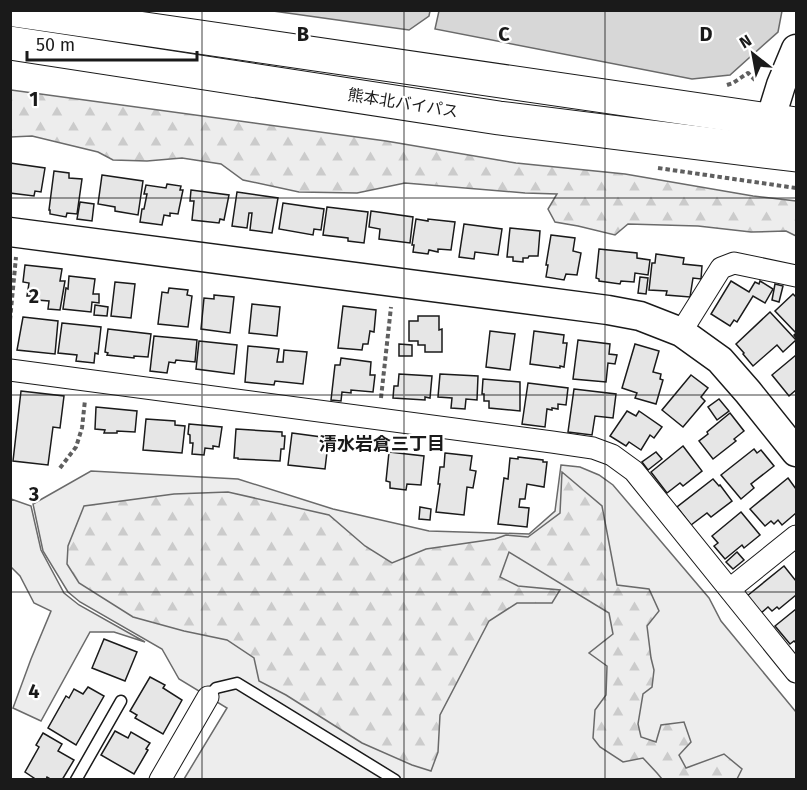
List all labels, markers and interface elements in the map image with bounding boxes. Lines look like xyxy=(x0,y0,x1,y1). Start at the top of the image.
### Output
text: B xyxy=(297,22,309,46)
text: C xyxy=(498,22,510,46)
text: D xyxy=(699,22,713,46)
scale bar xyxy=(27,24,196,62)
north arrow xyxy=(723,24,783,84)
text: N xyxy=(736,31,755,52)
text: 50 m xyxy=(36,34,75,56)
street label: 熊本北バイパス xyxy=(346,85,460,121)
text: 1 xyxy=(29,87,39,111)
text: 2 xyxy=(29,284,39,308)
district label: 清水岩倉三丁目 xyxy=(319,433,445,455)
text: 3 xyxy=(28,482,39,506)
text: 4 xyxy=(28,679,40,703)

